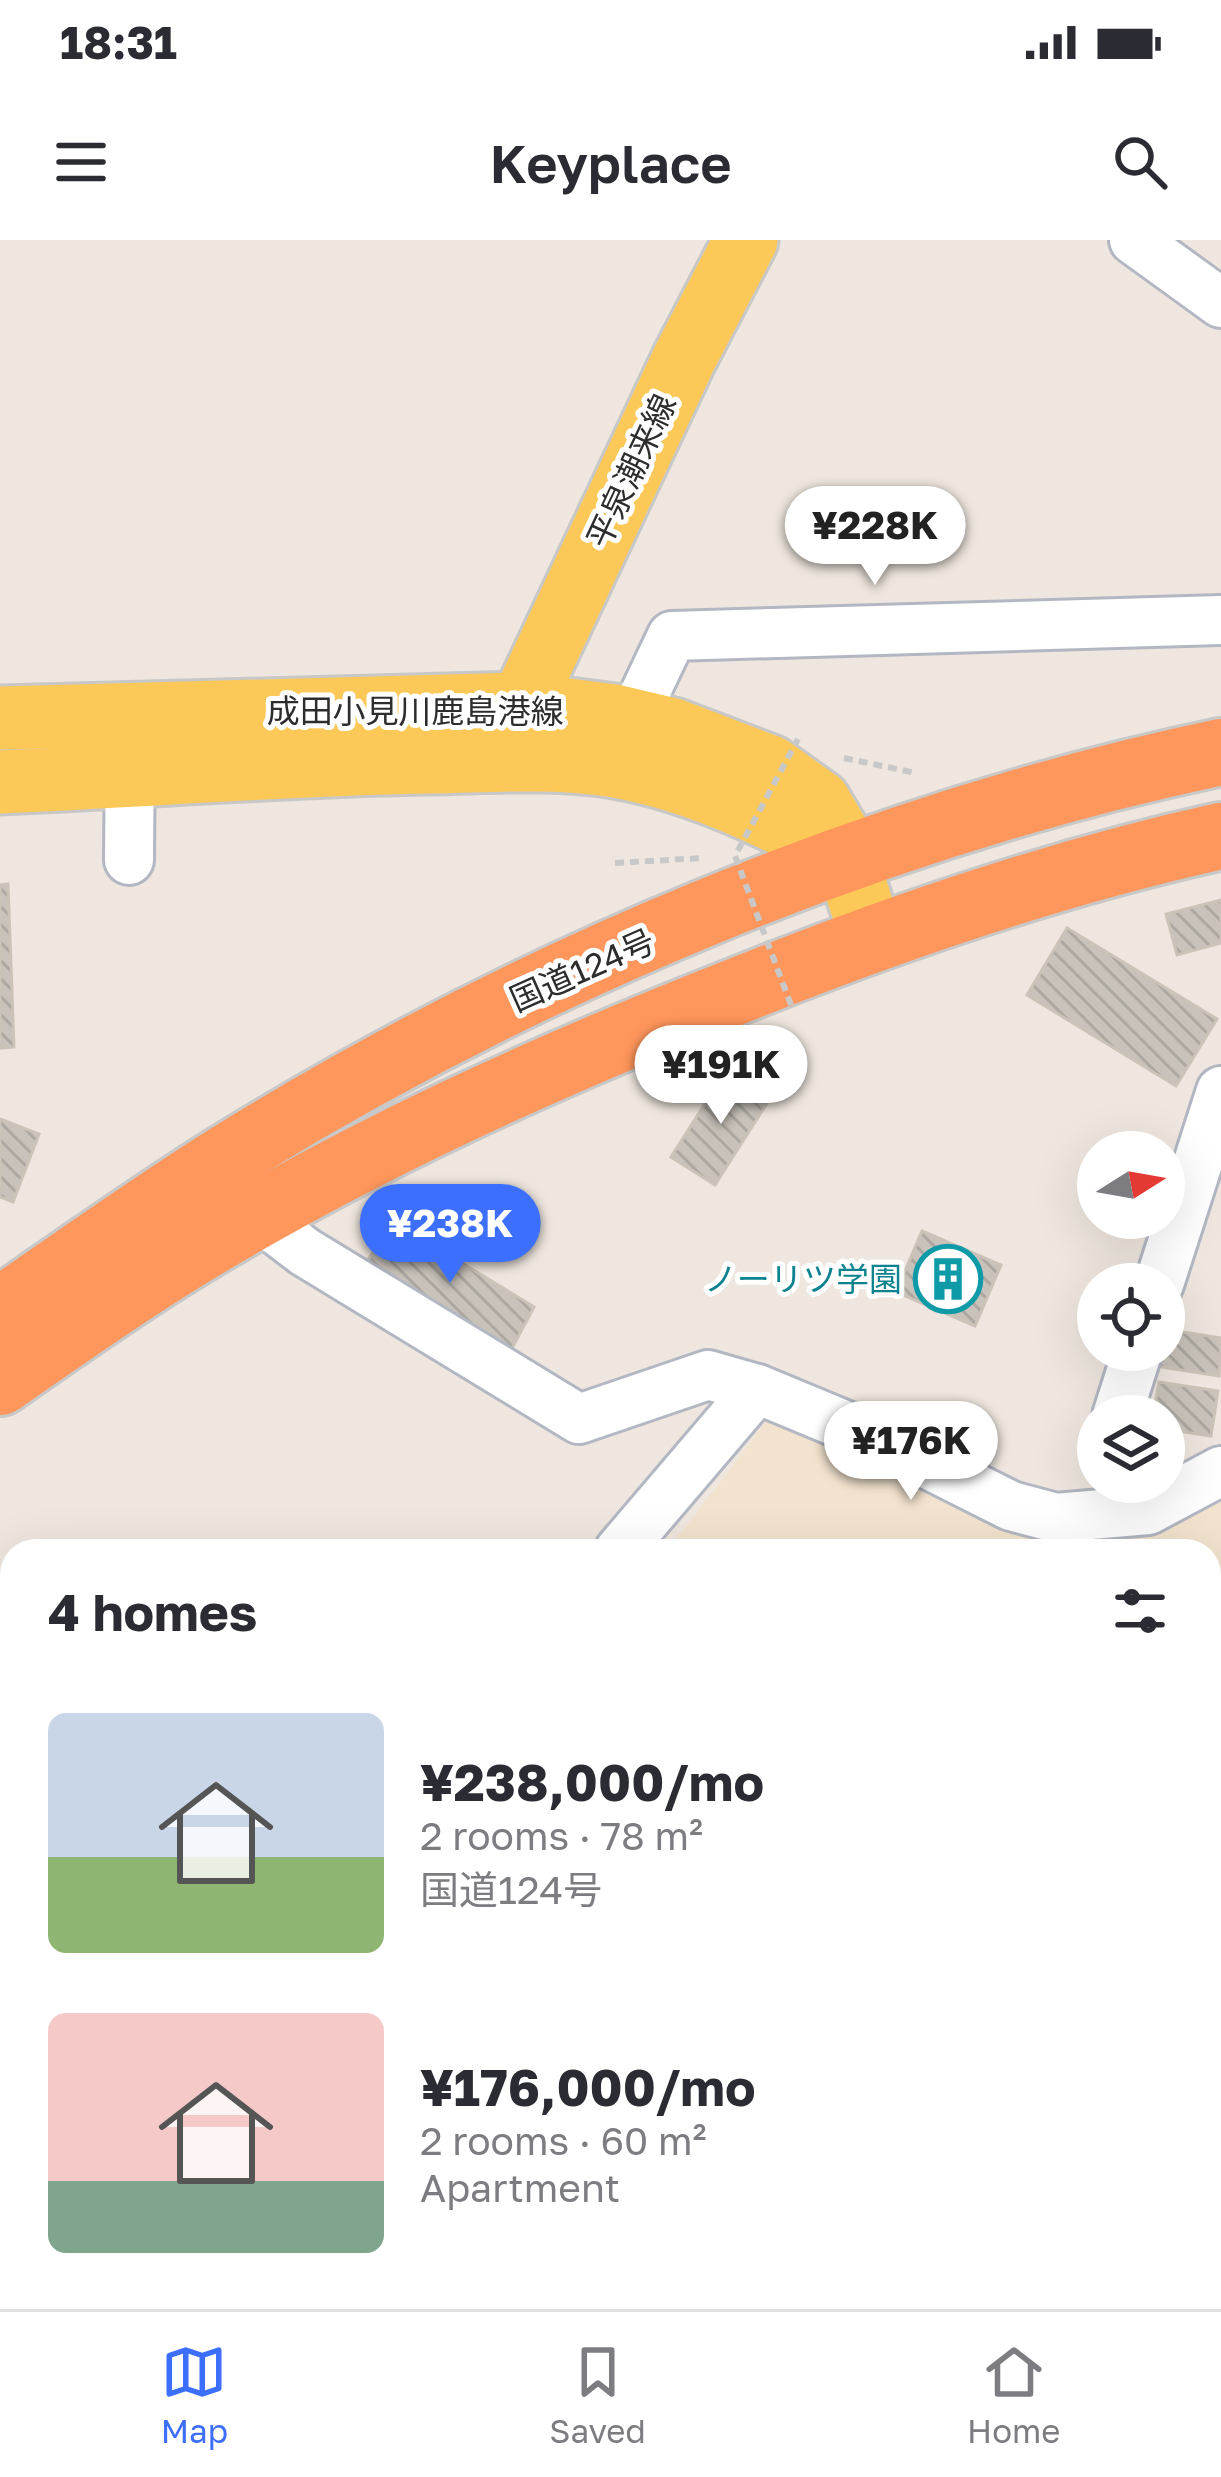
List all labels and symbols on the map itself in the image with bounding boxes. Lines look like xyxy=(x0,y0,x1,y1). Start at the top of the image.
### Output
street label: 平泉潮来線 xyxy=(578,388,683,554)
pin: ¥228K xyxy=(791,486,959,588)
street label: 成田小見川鹿島港線 xyxy=(267,691,564,730)
street label: 国道124号 xyxy=(503,920,660,1019)
pin: ¥191K xyxy=(637,1025,805,1127)
north arrow xyxy=(1077,1131,1185,1239)
pin: ¥238K xyxy=(366,1184,534,1286)
building icon: ノーリツ学園 xyxy=(913,1244,983,1314)
place label: ノーリツ学園 xyxy=(704,1259,902,1298)
pin: ¥176K xyxy=(827,1401,995,1503)

